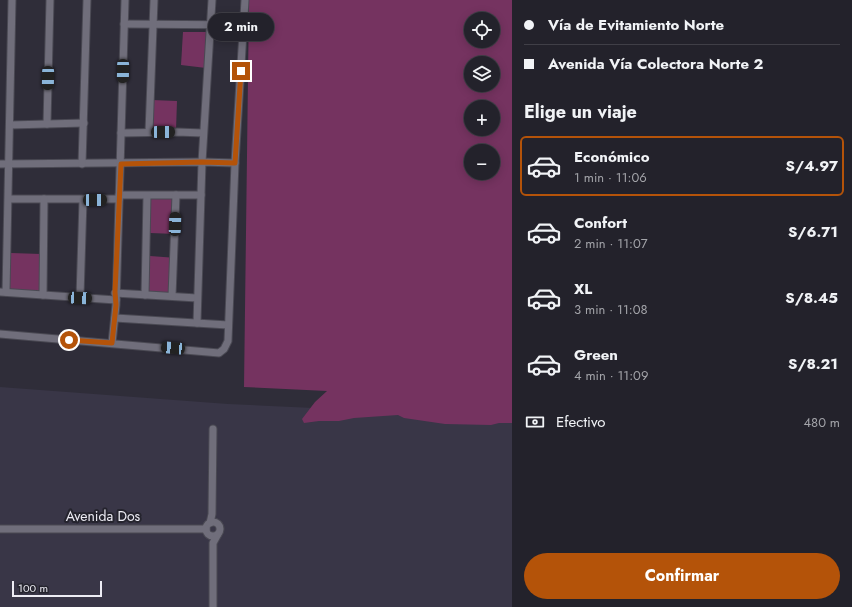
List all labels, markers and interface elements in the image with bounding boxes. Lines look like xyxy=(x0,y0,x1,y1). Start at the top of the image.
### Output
map controls xyxy=(464,12,500,180)
button: locate xyxy=(464,12,500,48)
callout: 2 min xyxy=(208,13,274,41)
text: Vía de Evitamiento Norte xyxy=(548,14,724,36)
text: 2 min xyxy=(224,17,258,36)
text: Avenida Vía Colectora Norte 2 xyxy=(548,53,763,75)
button: layers xyxy=(464,56,500,92)
car xyxy=(117,59,129,83)
route end xyxy=(232,62,250,80)
car xyxy=(42,66,54,90)
text: Elige un viaje xyxy=(524,99,637,125)
button: + xyxy=(464,100,500,136)
car xyxy=(151,126,175,138)
button: − xyxy=(464,144,500,180)
text: Económico xyxy=(574,146,649,168)
icon: car xyxy=(526,148,562,184)
text: S/4.97 xyxy=(786,155,838,177)
text: 1 min · 11:06 xyxy=(574,168,647,187)
car xyxy=(83,194,107,206)
car xyxy=(169,212,181,236)
text: Confort xyxy=(574,212,627,234)
icon: car xyxy=(526,214,562,250)
text: S/6.71 xyxy=(788,221,838,243)
text: 2 min · 11:07 xyxy=(574,234,648,253)
text: XL xyxy=(574,278,592,300)
icon: car xyxy=(526,280,562,316)
text: S/8.45 xyxy=(785,287,838,309)
car xyxy=(68,291,92,305)
text: 3 min · 11:08 xyxy=(574,300,648,319)
route start xyxy=(60,331,78,349)
car xyxy=(161,341,185,355)
text: Green xyxy=(574,344,618,366)
icon: car xyxy=(526,346,562,382)
text: S/8.21 xyxy=(788,353,838,375)
text: 4 min · 11:09 xyxy=(574,366,648,385)
icon: cash xyxy=(524,411,546,433)
text: Efectivo xyxy=(556,411,606,433)
text: 480 m xyxy=(803,413,840,432)
street label: Avenida Dos xyxy=(66,506,141,526)
button: Confirmar xyxy=(524,553,840,599)
scale bar xyxy=(12,579,102,598)
text: 100 m xyxy=(18,580,48,596)

